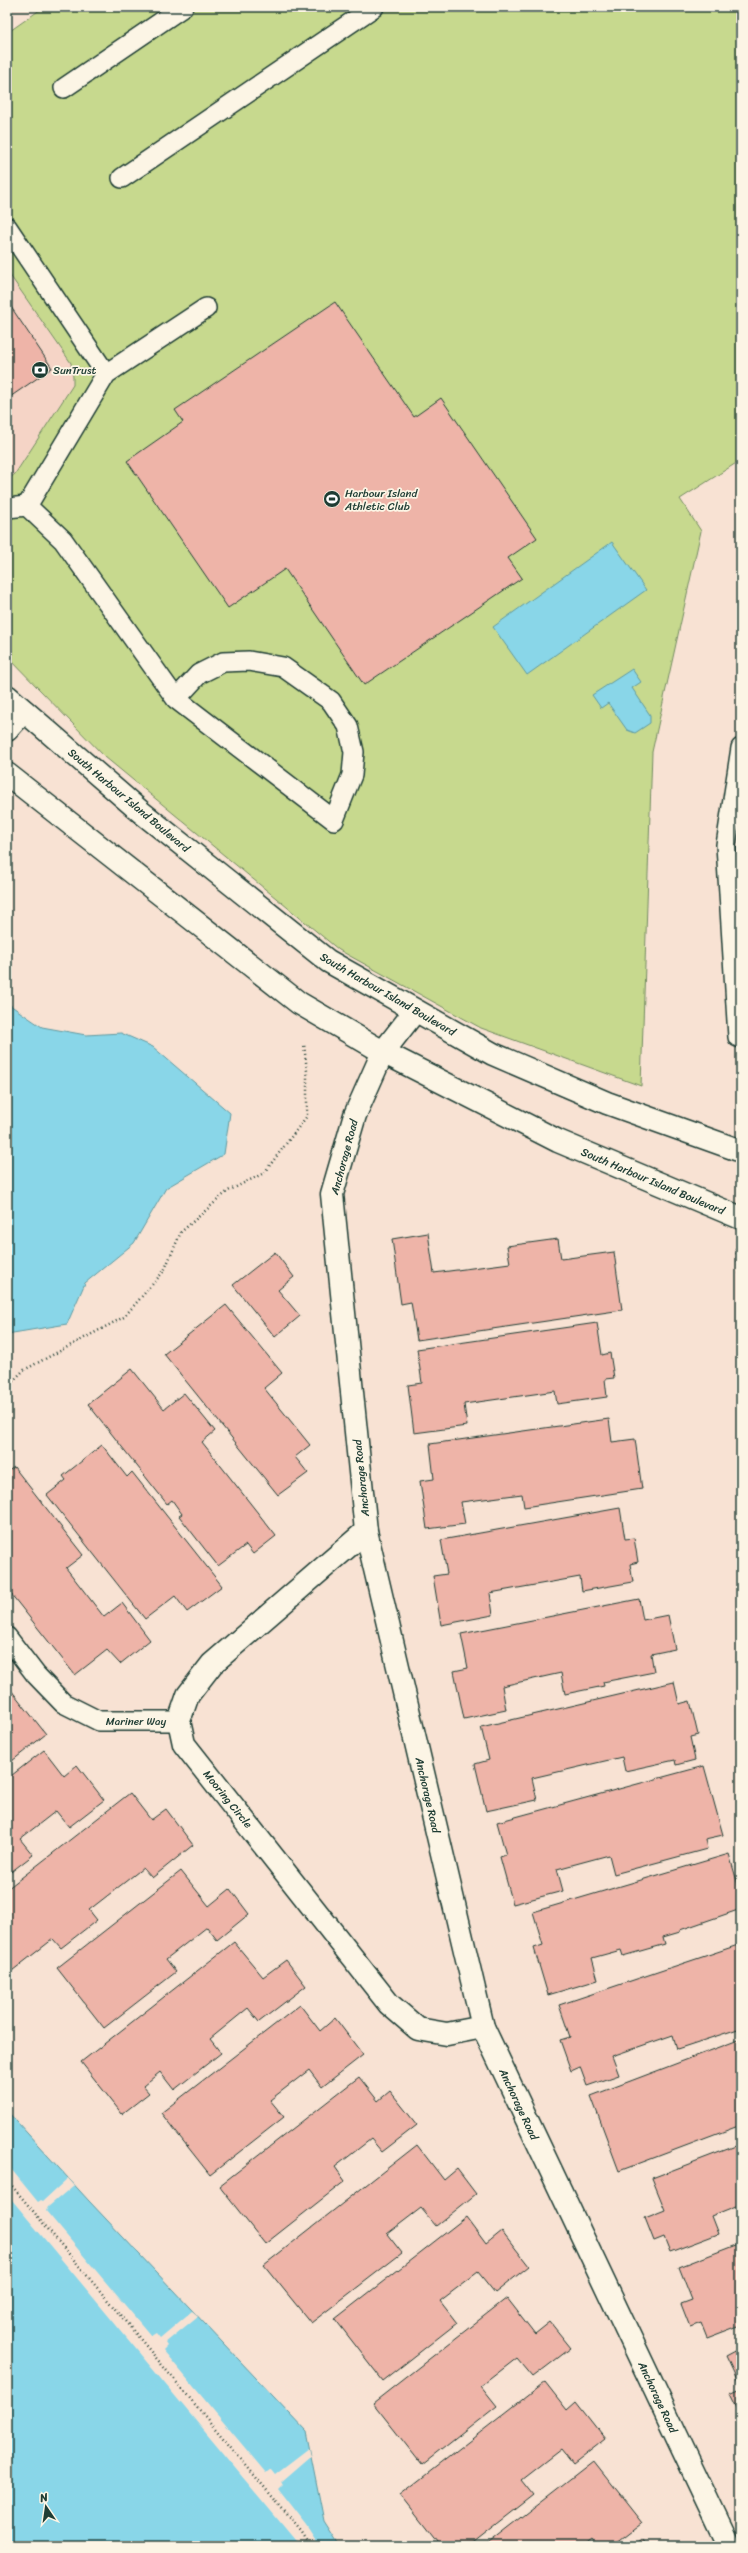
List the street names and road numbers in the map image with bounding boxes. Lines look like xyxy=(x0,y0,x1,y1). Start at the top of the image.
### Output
street label: South Harbour Island Boulevard xyxy=(63,743,195,858)
street label: South Harbour Island Boulevard xyxy=(316,948,460,1042)
street label: Anchorage Road xyxy=(325,1116,364,1198)
street label: South Harbour Island Boulevard xyxy=(578,1143,729,1221)
street label: Anchorage Road xyxy=(348,1437,375,1518)
street label: Mariner Way xyxy=(106,1712,166,1731)
street label: Anchorage Road xyxy=(409,1754,446,1836)
street label: Mooring Circle xyxy=(198,1766,257,1833)
street label: Anchorage Road xyxy=(493,2064,544,2144)
street label: Anchorage Road xyxy=(632,2357,683,2437)

